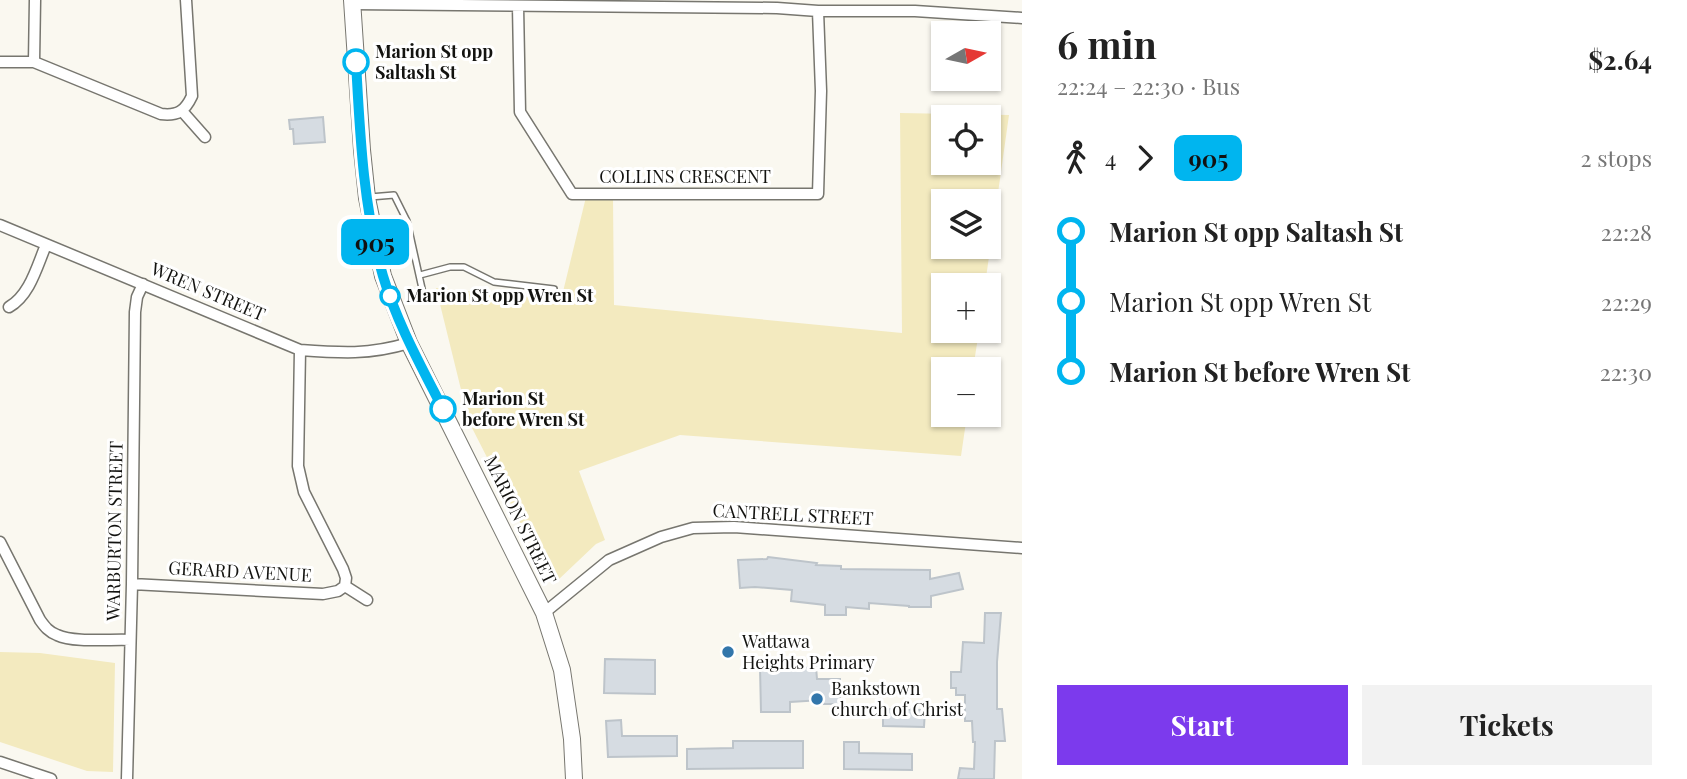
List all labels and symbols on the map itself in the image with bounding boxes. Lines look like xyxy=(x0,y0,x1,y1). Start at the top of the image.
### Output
north arrow xyxy=(931,21,1001,91)
place label: Marion St opp Saltash St xyxy=(375,39,493,84)
marker: Marion St opp Saltash St xyxy=(343,49,369,75)
street label: COLLINS CRESCENT xyxy=(599,164,771,188)
line badge: 905 xyxy=(335,219,415,265)
street label: WREN STREET xyxy=(147,256,269,326)
place label: Marion St opp Wren St xyxy=(406,283,594,307)
marker: Marion St opp Wren St xyxy=(380,286,400,306)
place label: Marion St before Wren St xyxy=(462,386,585,431)
marker: Marion St before Wren St xyxy=(430,396,456,422)
street label: WARBURTON STREET xyxy=(100,441,128,622)
street label: MARION STREET xyxy=(479,451,562,588)
street label: CANTRELL STREET xyxy=(712,498,874,530)
street label: GERARD AVENUE xyxy=(168,555,312,587)
place label: Wattawa Heights Primary xyxy=(741,629,875,674)
marker: Wattawa Heights Primary xyxy=(720,644,736,660)
place label: Bankstown church of Christ xyxy=(831,676,964,721)
marker: Bankstown church of Christ xyxy=(809,691,825,707)

